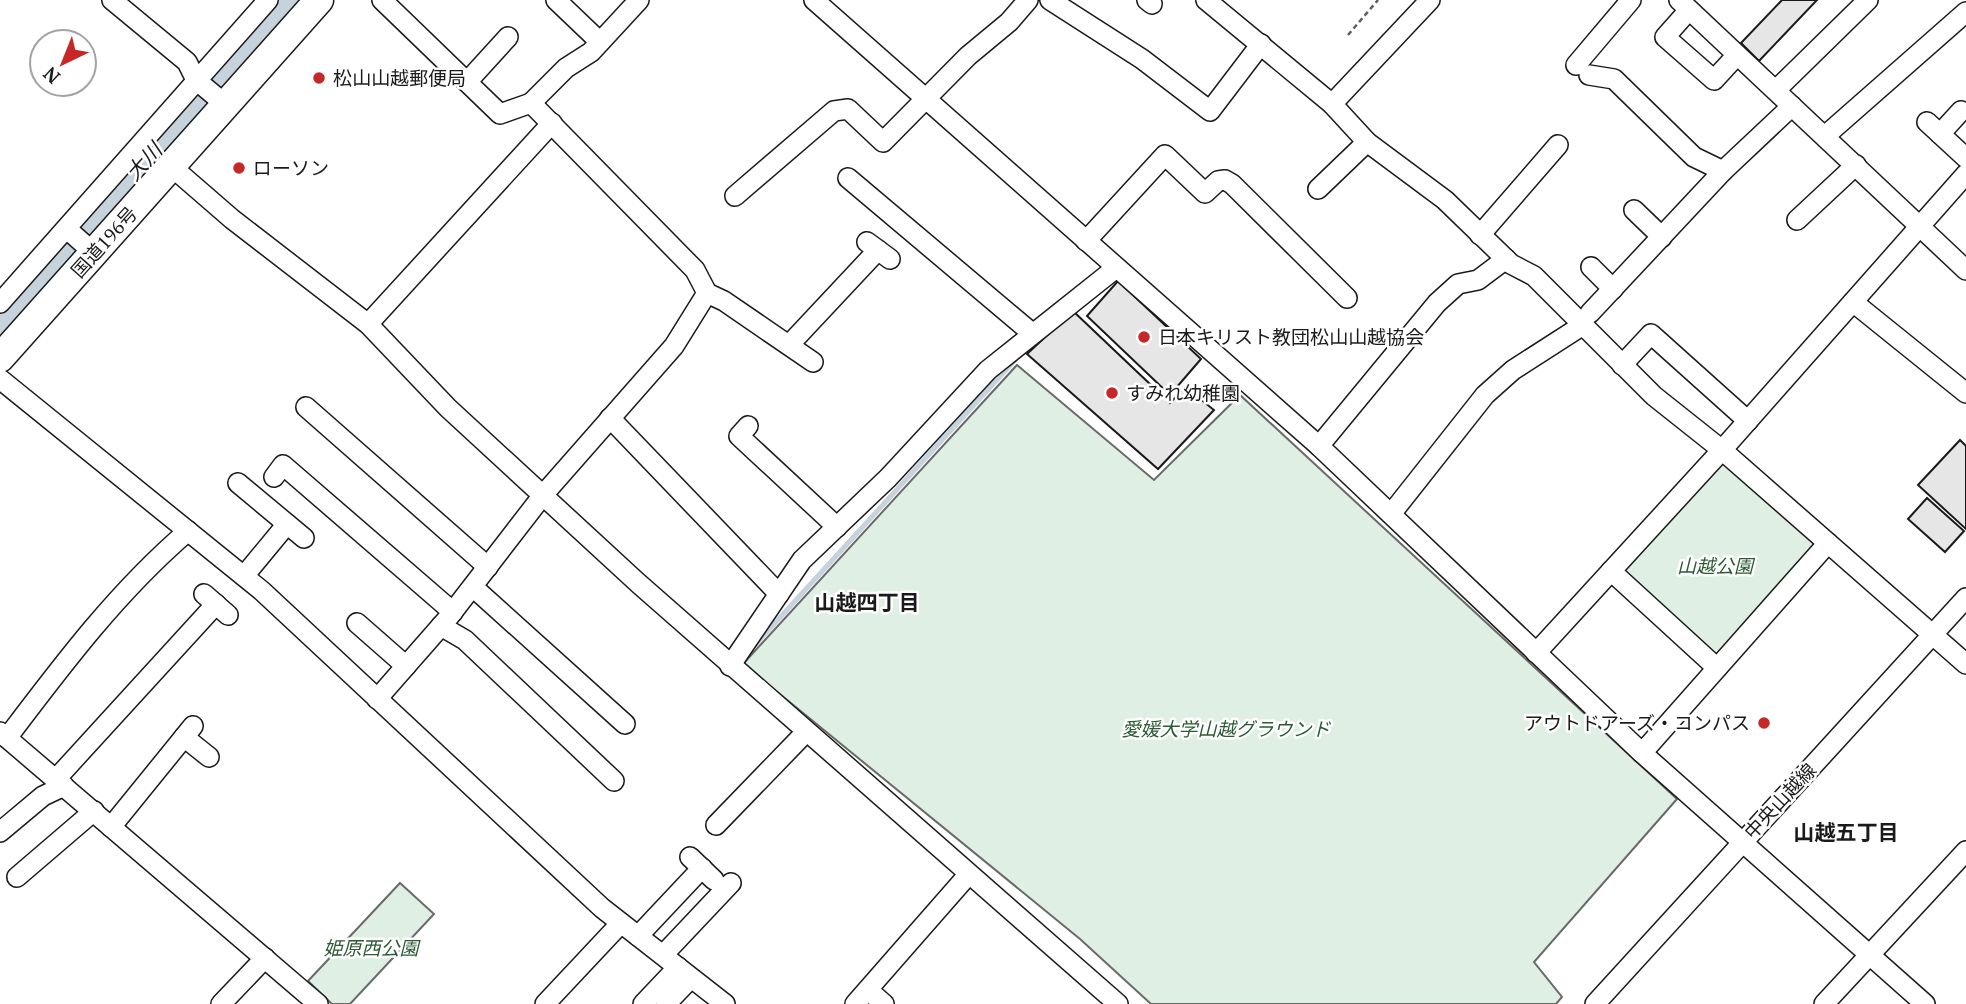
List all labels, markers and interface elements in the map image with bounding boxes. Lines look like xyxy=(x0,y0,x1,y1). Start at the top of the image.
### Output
north arrow xyxy=(28,28,98,98)
text: N xyxy=(37,61,65,90)
place label: 松山山越郵便局 xyxy=(333,65,466,90)
marker: 松山山越郵便局 xyxy=(311,70,327,86)
water label: 大川 xyxy=(119,135,169,186)
place label: ローソン xyxy=(253,155,329,180)
marker: ローソン xyxy=(231,160,247,176)
street label: 国道196号 xyxy=(65,201,142,283)
place label: 日本キリスト教団松山山越協会 xyxy=(1158,324,1424,349)
marker: 日本キリスト教団松山山越協会 xyxy=(1136,329,1152,345)
place label: すみれ幼稚園 xyxy=(1126,380,1240,405)
marker: すみれ幼稚園 xyxy=(1104,385,1120,401)
park label: 山越公園 xyxy=(1677,553,1756,578)
district label: 山越四丁目 xyxy=(815,588,920,616)
place label: アウトドアーズ・コンパス xyxy=(1524,710,1750,735)
marker: アウトドアーズ・コンパス xyxy=(1756,715,1772,731)
park label: 愛媛大学山越グラウンド xyxy=(1121,716,1331,741)
street label: 中央山越線 xyxy=(1738,757,1821,844)
district label: 山越五丁目 xyxy=(1794,818,1899,846)
park label: 姫原西公園 xyxy=(323,935,421,960)

